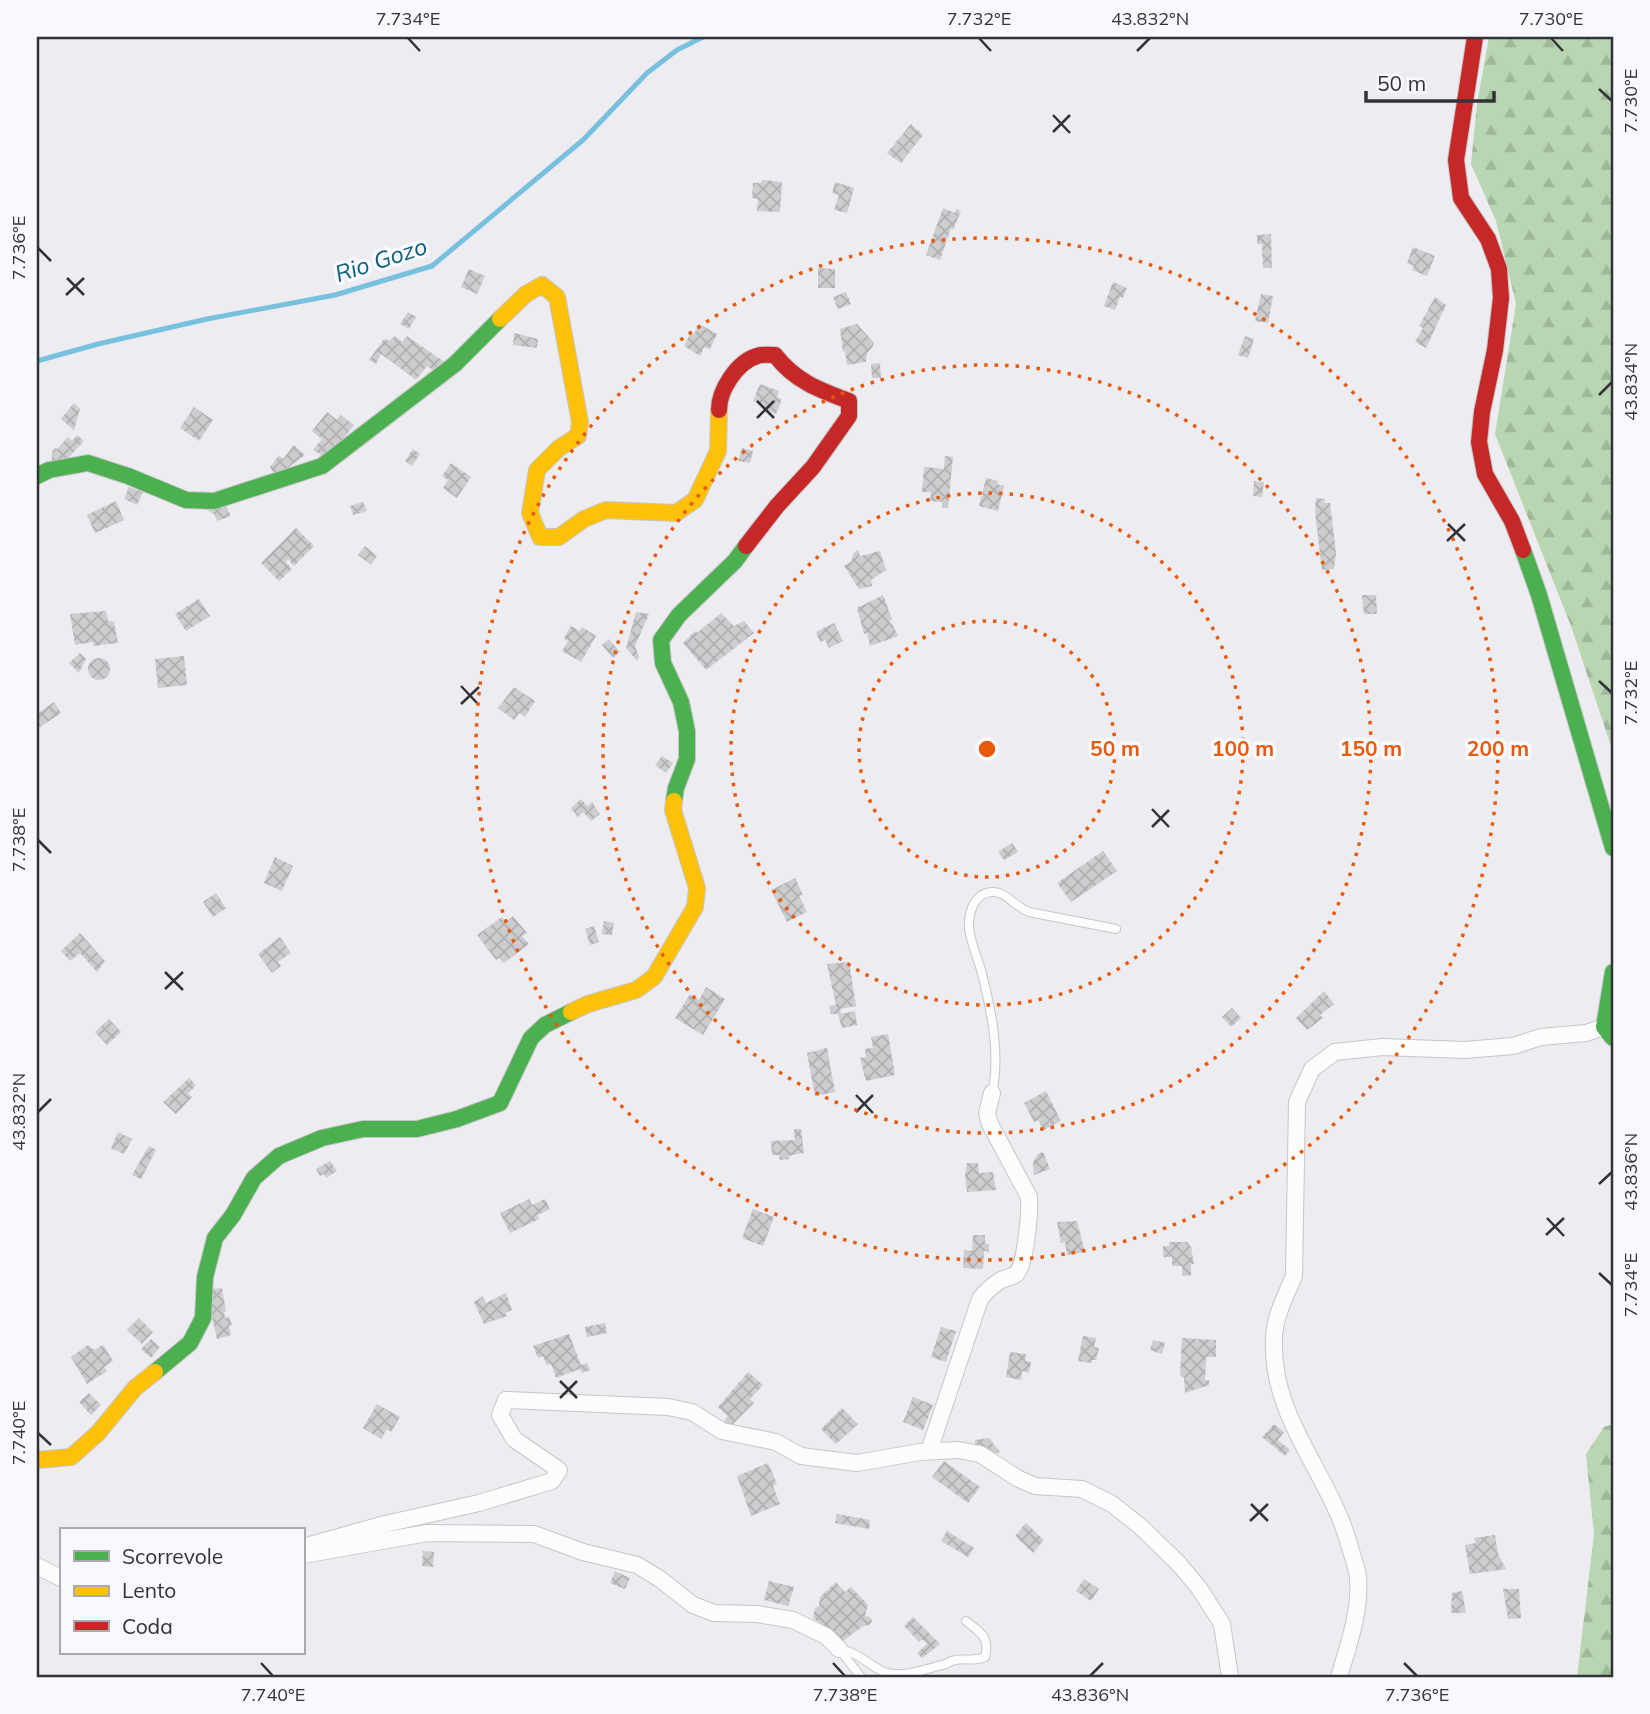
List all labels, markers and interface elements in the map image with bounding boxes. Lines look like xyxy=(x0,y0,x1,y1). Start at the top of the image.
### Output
text: 7.734°E xyxy=(376,7,440,30)
text: 7.732°E xyxy=(947,7,1011,30)
text: 43.832°N xyxy=(1111,7,1189,30)
text: 7.730°E xyxy=(1519,7,1583,30)
scale bar xyxy=(1366,60,1494,104)
text: 7.730°E xyxy=(1619,69,1642,133)
text: 50 m xyxy=(1377,70,1426,96)
text: 7.736°E xyxy=(7,216,30,280)
water label: Rio Gozo xyxy=(331,231,431,288)
text: 43.834°N xyxy=(1619,343,1642,421)
text: 7.732°E xyxy=(1619,661,1642,725)
text: 50 m xyxy=(1090,735,1140,761)
text: 100 m xyxy=(1212,735,1274,761)
text: 150 m xyxy=(1340,735,1402,761)
text: 200 m xyxy=(1467,735,1529,761)
centre of rings xyxy=(975,737,999,761)
text: 7.738°E xyxy=(7,808,30,872)
text: 43.832°N xyxy=(7,1073,30,1151)
text: 43.836°N xyxy=(1619,1133,1642,1211)
text: 7.734°E xyxy=(1619,1253,1642,1317)
text: 7.740°E xyxy=(7,1401,30,1465)
legend xyxy=(60,1528,304,1654)
text: Scorrevole xyxy=(122,1543,223,1569)
text: Lento xyxy=(122,1577,176,1603)
text: Coda xyxy=(122,1613,173,1639)
text: 7.740°E xyxy=(241,1683,305,1706)
text: 7.738°E xyxy=(813,1683,877,1706)
text: 43.836°N xyxy=(1051,1683,1129,1706)
text: 7.736°E xyxy=(1385,1683,1449,1706)

